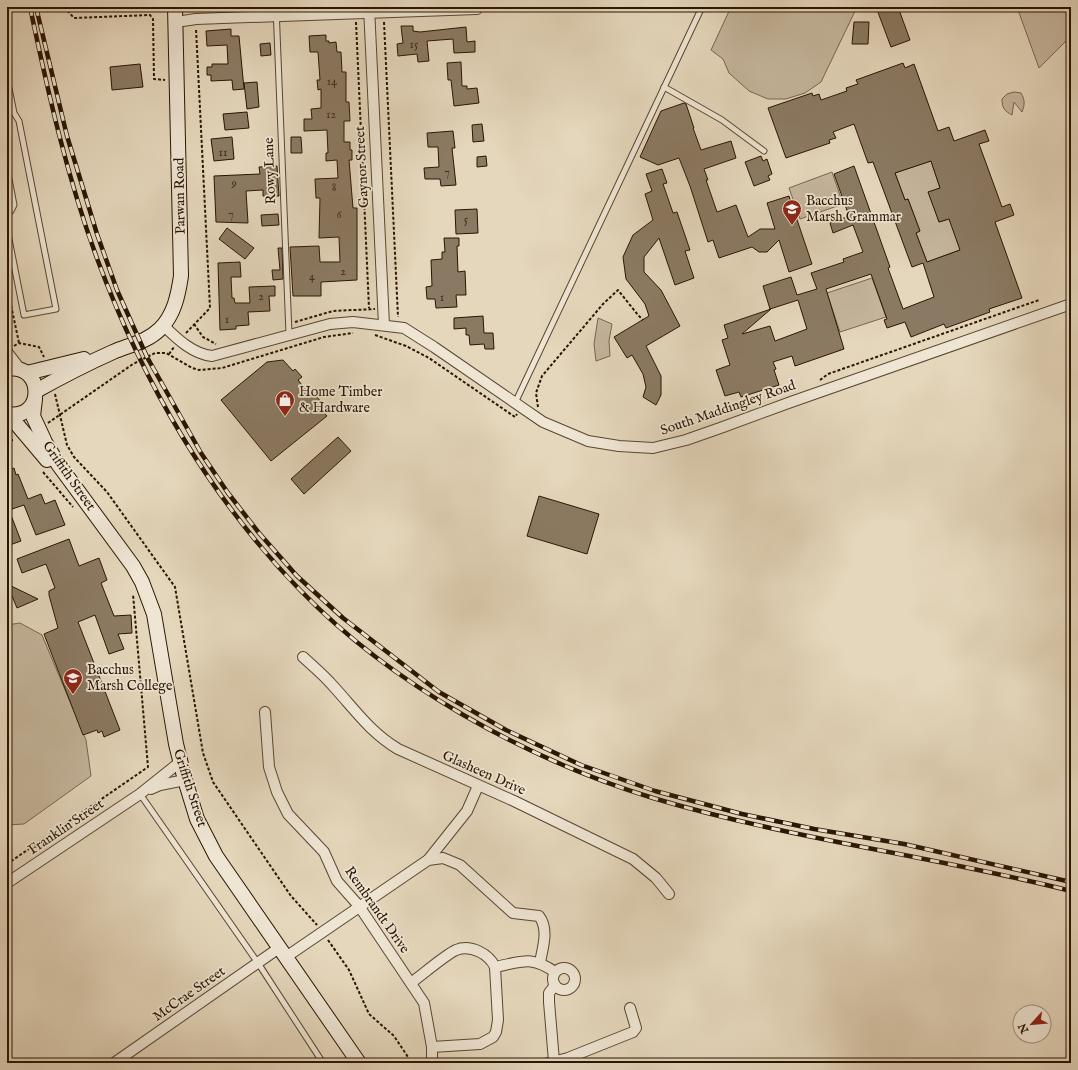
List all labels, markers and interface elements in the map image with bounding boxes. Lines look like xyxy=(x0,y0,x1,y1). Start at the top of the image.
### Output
house number: 15 xyxy=(410,37,419,52)
house number: 14 xyxy=(327,74,337,89)
house number: 12 xyxy=(326,107,336,122)
street label: Gaynor Street xyxy=(351,125,373,208)
street label: Rowy Lane xyxy=(260,137,280,205)
house number: 11 xyxy=(219,145,227,160)
street label: Parwan Road xyxy=(170,157,190,234)
house number: 7 xyxy=(444,165,450,180)
house number: 9 xyxy=(230,176,237,191)
house number: 8 xyxy=(332,180,337,195)
place label: Bacchus Marsh Grammar xyxy=(806,192,901,226)
school or university icon: Bacchus Marsh Grammar xyxy=(781,198,803,226)
house number: 7 xyxy=(228,207,234,222)
house number: 6 xyxy=(336,207,342,222)
house number: 5 xyxy=(464,212,469,227)
house number: 2 xyxy=(340,264,346,279)
house number: 4 xyxy=(309,269,315,284)
house number: 2 xyxy=(258,289,264,304)
house number: 1 xyxy=(440,290,444,305)
house number: 1 xyxy=(225,312,229,327)
street label: South Maddingley Road xyxy=(658,376,799,440)
place label: Home Timber & Hardware xyxy=(299,383,382,417)
shop icon: Home Timber & Hardware xyxy=(274,389,296,417)
street label: Griffith Street xyxy=(38,438,100,515)
place label: Bacchus Marsh College xyxy=(87,661,173,695)
school or university icon: Bacchus Marsh College xyxy=(62,667,84,695)
street label: Griffith Street xyxy=(169,747,211,830)
street label: Glasheen Drive xyxy=(440,747,529,800)
street label: Franklin Street xyxy=(25,795,108,859)
street label: Rembrandt Drive xyxy=(340,863,414,957)
street label: McCrae Street xyxy=(149,962,229,1026)
north arrow xyxy=(1012,1004,1052,1044)
text: N xyxy=(1015,1020,1033,1036)

